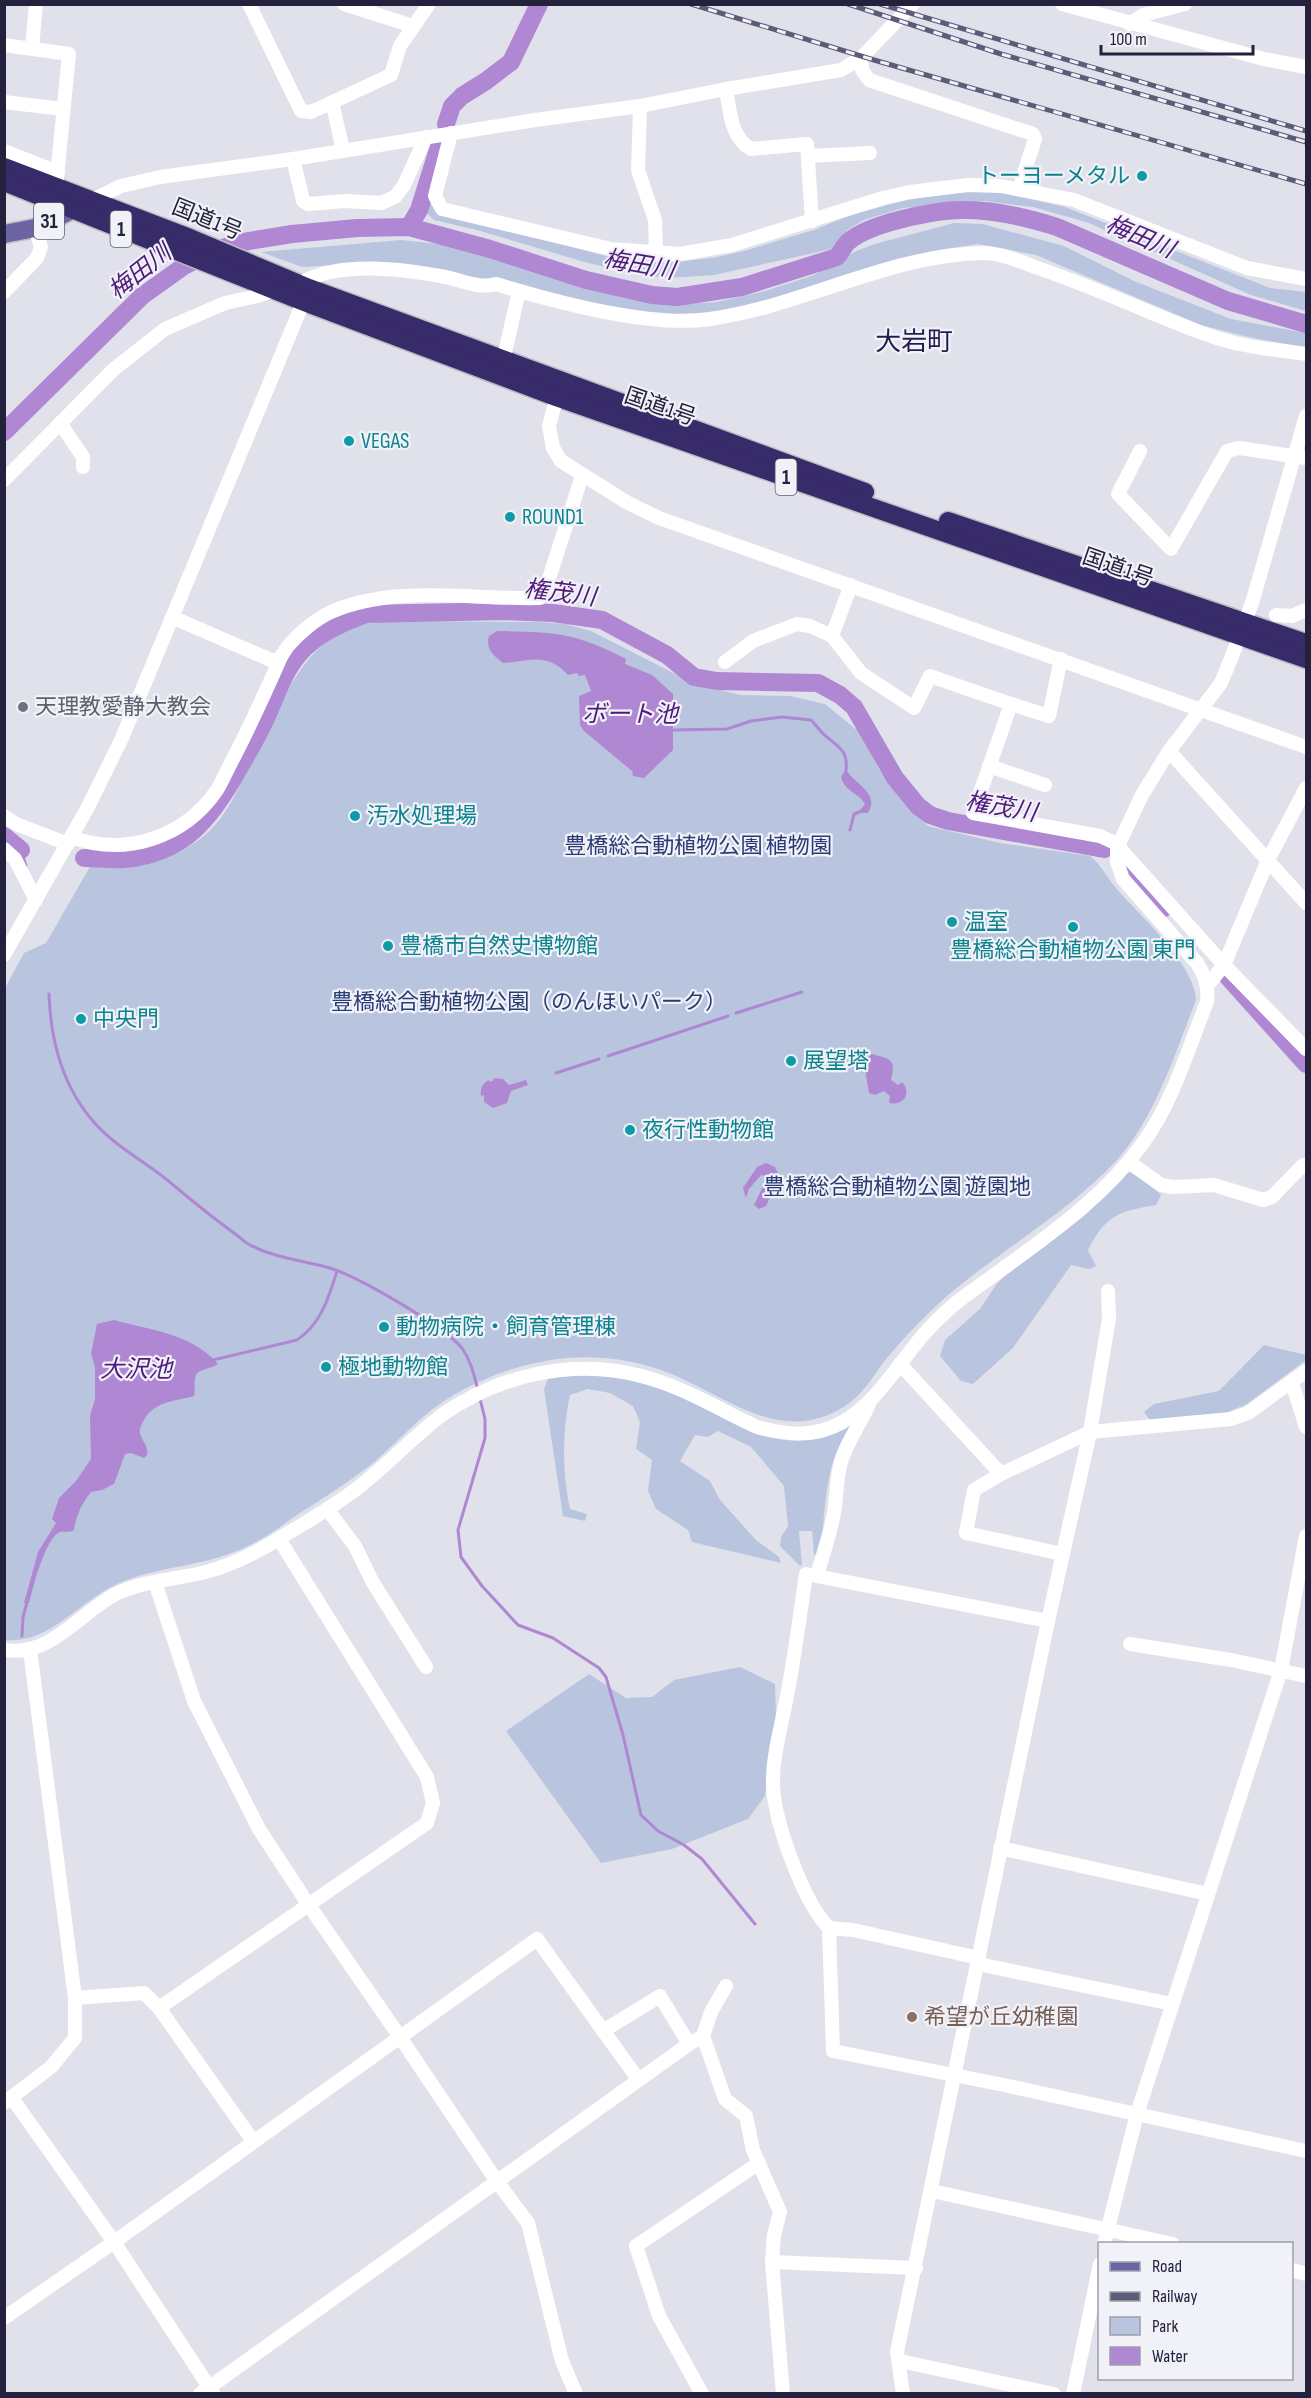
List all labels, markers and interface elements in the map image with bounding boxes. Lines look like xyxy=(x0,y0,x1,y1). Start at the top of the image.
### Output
scale bar xyxy=(1101,18,1252,56)
text: 100 m xyxy=(1110,29,1147,50)
place label: トーヨーメタル xyxy=(977,163,1130,190)
marker: トーヨーメタル xyxy=(1135,169,1149,183)
street label: 国道1号 xyxy=(168,194,246,246)
road number: 31 xyxy=(34,203,64,239)
water label: 梅田川 xyxy=(1101,210,1182,266)
road number: 1 xyxy=(110,211,132,247)
water label: 梅田川 xyxy=(103,237,180,306)
water label: 梅田川 xyxy=(601,244,680,286)
district label: 大岩町 xyxy=(875,327,953,358)
street label: 国道1号 xyxy=(621,382,699,432)
place label: VEGAS xyxy=(361,428,410,455)
marker: VEGAS xyxy=(342,434,356,448)
road number: 1 xyxy=(776,459,796,495)
place label: ROUND1 xyxy=(522,504,584,531)
marker: ROUND1 xyxy=(503,510,517,524)
street label: 国道1号 xyxy=(1079,543,1157,593)
water label: 権茂川 xyxy=(523,574,600,612)
place label: 天理教愛静大教会 xyxy=(35,694,211,721)
marker: 天理教愛静大教会 xyxy=(16,700,30,714)
water label: ボート池 xyxy=(582,700,680,729)
water label: 権茂川 xyxy=(963,786,1042,828)
place label: 汚水処理場 xyxy=(367,803,477,830)
marker: 汚水処理場 xyxy=(348,809,362,823)
park label: 豊橋総合動植物公園 植物園 xyxy=(564,833,832,860)
place label: 温室 xyxy=(964,909,1008,936)
marker: 温室 xyxy=(945,915,959,929)
marker: 豊橋総合動植物公園 東門 xyxy=(1066,920,1080,934)
place label: 豊橋市自然史博物館 xyxy=(400,933,598,960)
place label: 豊橋総合動植物公園 東門 xyxy=(950,937,1196,964)
marker: 豊橋市自然史博物館 xyxy=(381,939,395,953)
park label: 豊橋総合動植物公園（のんほいパーク） xyxy=(331,989,727,1016)
place label: 中央門 xyxy=(93,1006,159,1033)
marker: 中央門 xyxy=(74,1012,88,1026)
place label: 展望塔 xyxy=(803,1048,869,1075)
marker: 展望塔 xyxy=(784,1054,798,1068)
place label: 夜行性動物館 xyxy=(642,1117,774,1144)
marker: 夜行性動物館 xyxy=(623,1123,637,1137)
park label: 豊橋総合動植物公園 遊園地 xyxy=(763,1174,1031,1201)
place label: 動物病院・飼育管理棟 xyxy=(396,1314,616,1341)
marker: 動物病院・飼育管理棟 xyxy=(377,1320,391,1334)
place label: 極地動物館 xyxy=(338,1354,448,1381)
water label: 大沢池 xyxy=(100,1355,174,1384)
marker: 極地動物館 xyxy=(319,1360,333,1374)
place label: 希望が丘幼稚園 xyxy=(924,2004,1078,2031)
marker: 希望が丘幼稚園 xyxy=(905,2010,919,2024)
legend xyxy=(1098,2242,1293,2380)
text: Road xyxy=(1152,2256,1182,2277)
text: Railway xyxy=(1152,2286,1197,2307)
text: Park xyxy=(1152,2316,1178,2337)
text: Water xyxy=(1152,2346,1188,2367)

